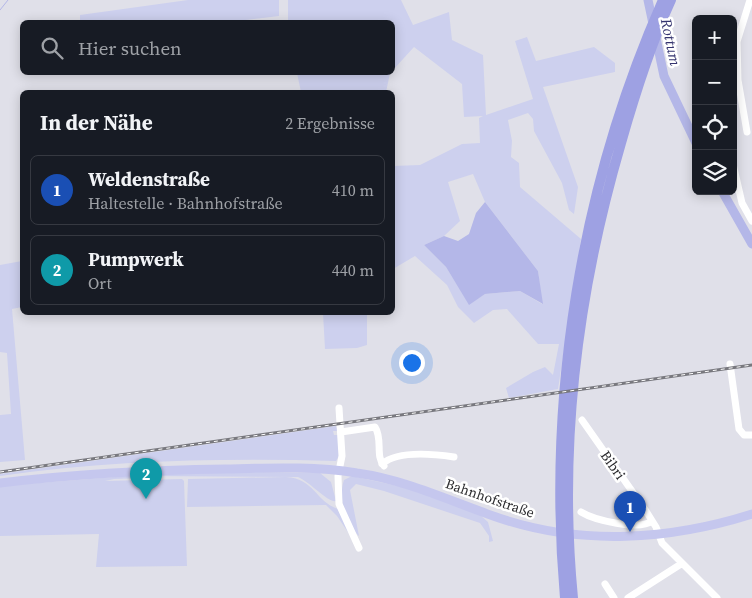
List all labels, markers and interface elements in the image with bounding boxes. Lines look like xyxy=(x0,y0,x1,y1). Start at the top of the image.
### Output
map controls xyxy=(692,15,737,195)
button: + xyxy=(692,15,737,60)
water label: Rottum xyxy=(656,16,686,68)
search box xyxy=(20,20,395,75)
icon: search xyxy=(38,34,66,62)
text: Hier suchen xyxy=(78,35,182,61)
button: − xyxy=(692,60,737,105)
button: locate xyxy=(692,105,737,150)
text: In der Nähe xyxy=(40,108,153,137)
text: 2 Ergebnisse xyxy=(285,112,375,134)
button: layers xyxy=(692,150,737,195)
text: Weldenstraße xyxy=(88,166,210,192)
text: 1 xyxy=(53,179,61,201)
text: 410 m xyxy=(332,179,374,201)
text: Haltestelle · Bahnhofstraße xyxy=(88,192,283,214)
text: Pumpwerk xyxy=(88,246,184,272)
text: 2 xyxy=(53,259,61,281)
text: 440 m xyxy=(332,259,374,281)
text: Ort xyxy=(88,272,112,294)
your location xyxy=(399,350,425,376)
street label: Bibri xyxy=(596,447,630,483)
pin: 2 xyxy=(130,458,162,499)
street label: Bahnhofstraße xyxy=(443,473,537,523)
pin: 1 xyxy=(614,491,646,532)

